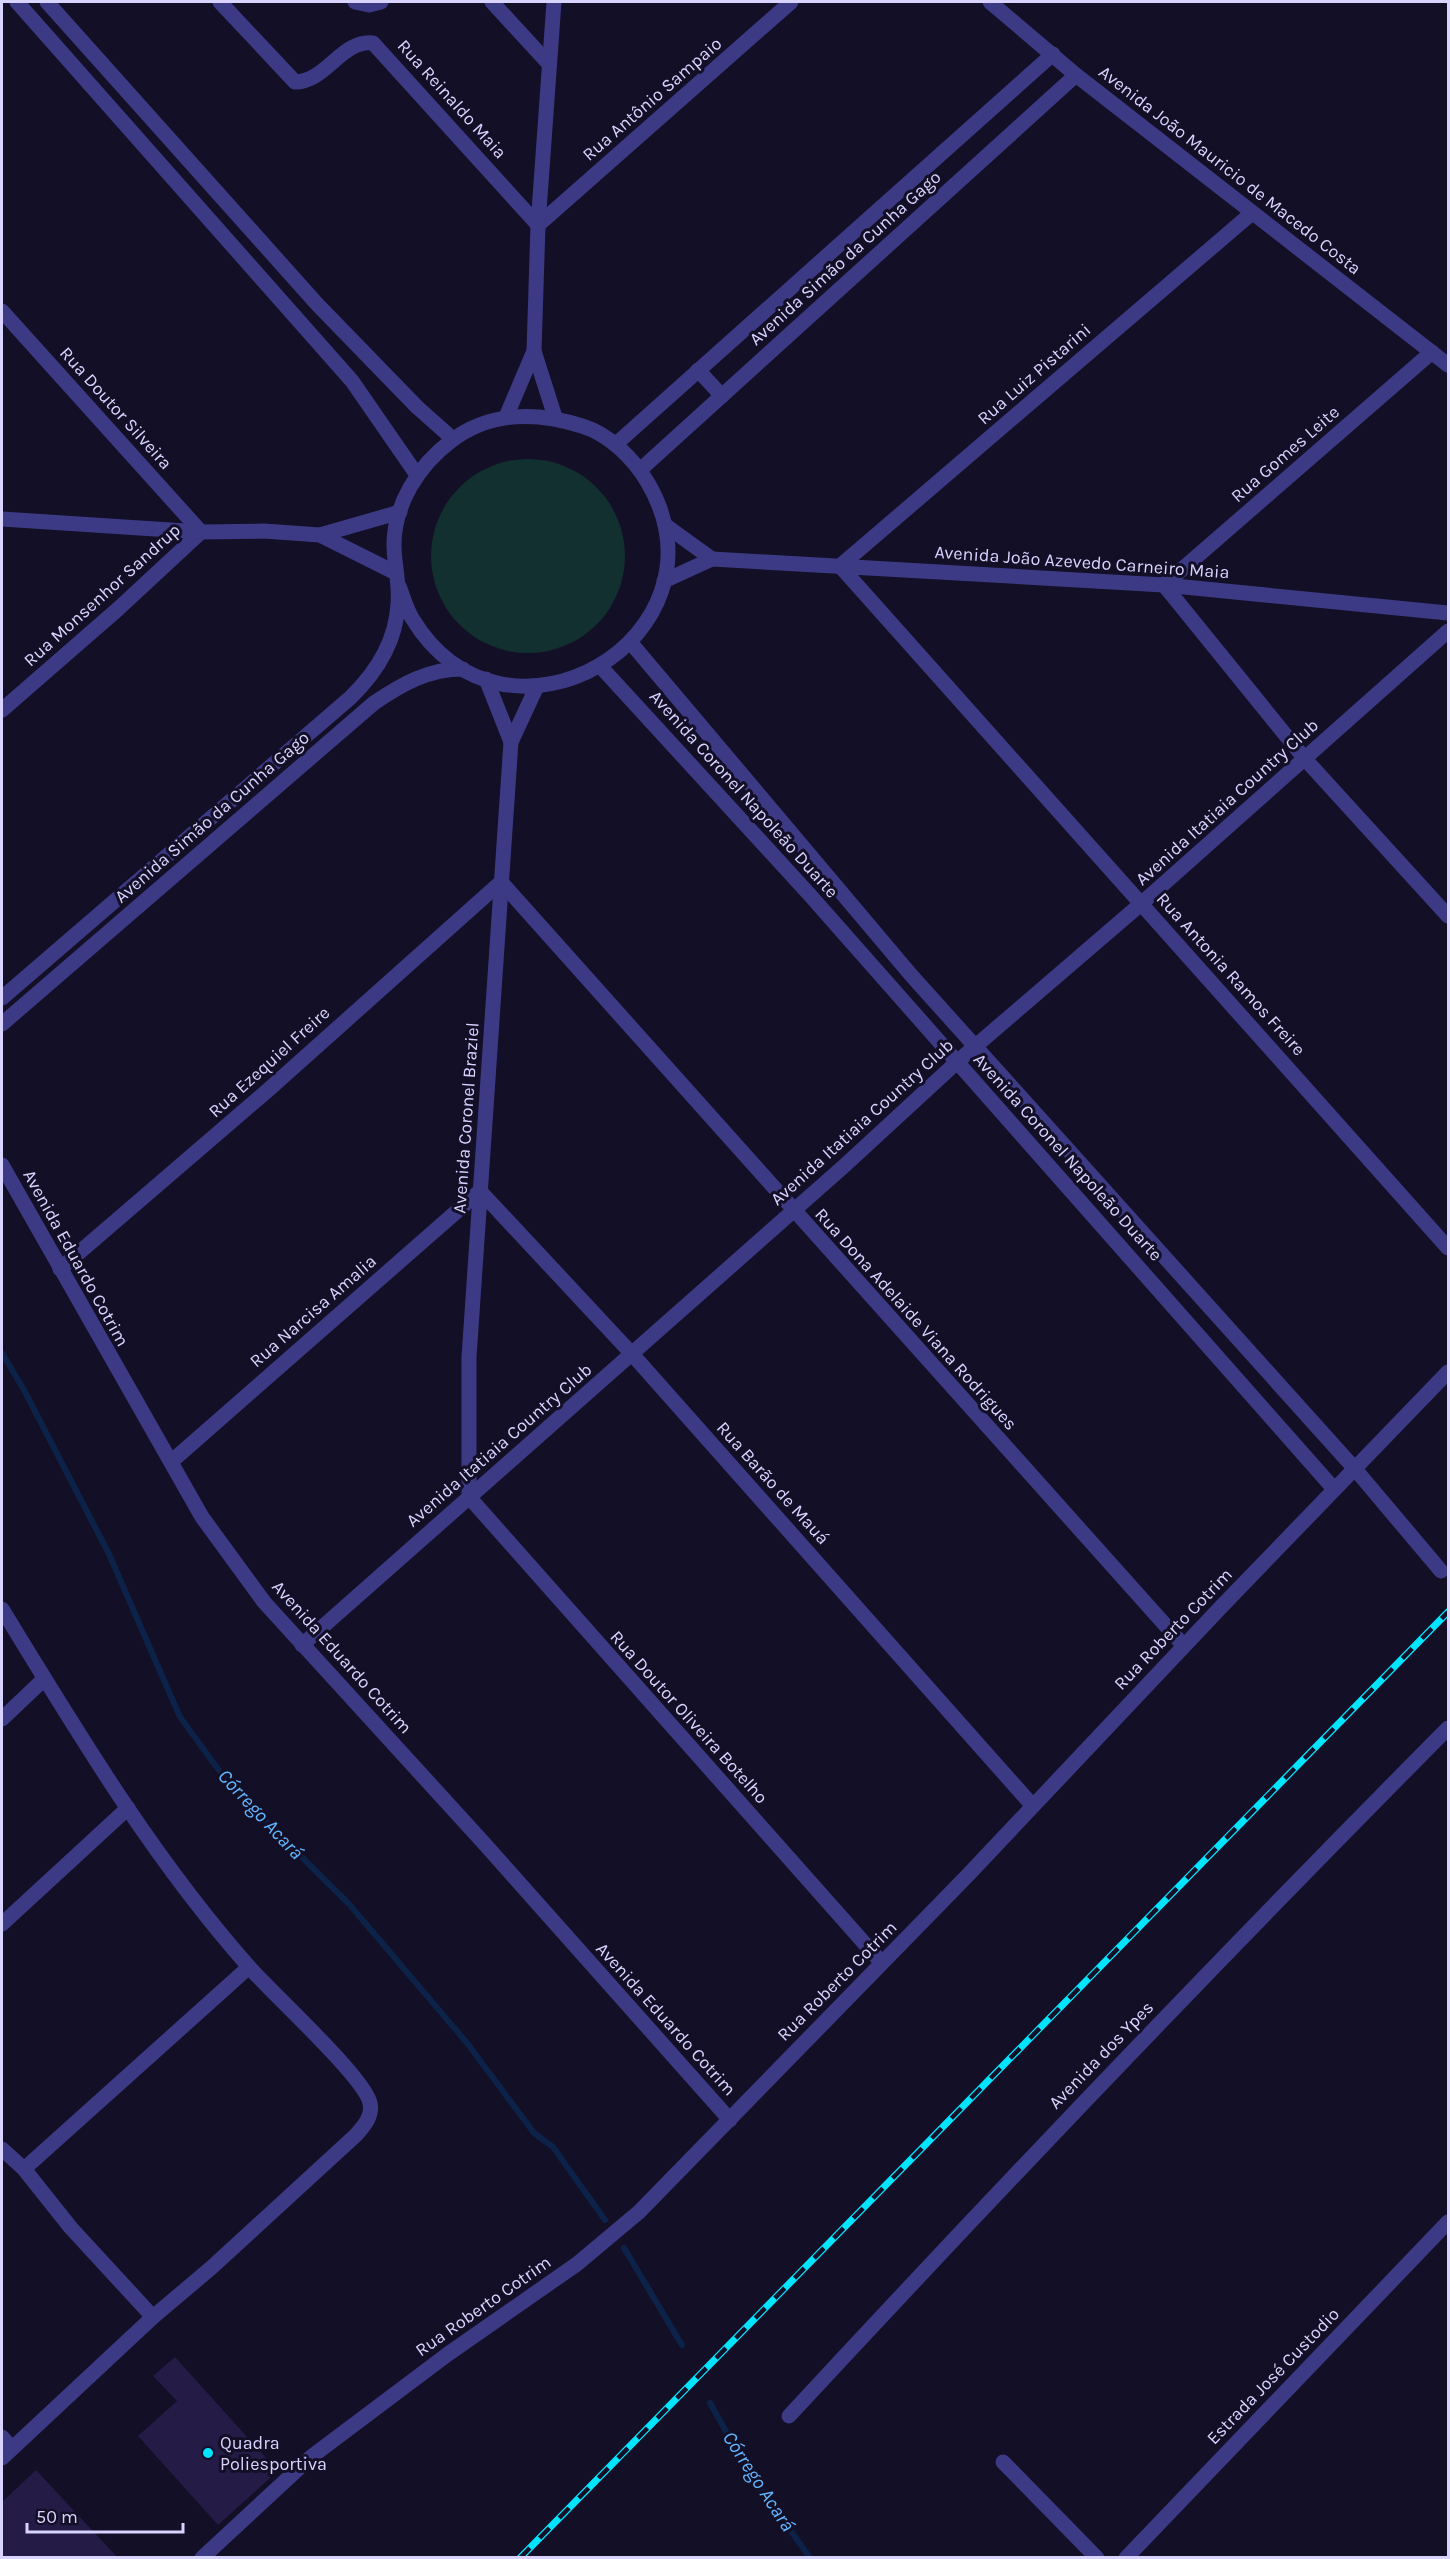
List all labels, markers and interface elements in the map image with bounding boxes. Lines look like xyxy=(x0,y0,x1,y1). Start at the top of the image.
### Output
street label: Rua Antônio Sampaio xyxy=(578,32,726,166)
street label: Rua Reinaldo Maia xyxy=(393,35,511,163)
street label: Avenida João Mauricio de Macedo Costa xyxy=(1094,61,1366,279)
street label: Avenida Simão da Cunha Gago xyxy=(745,166,945,350)
street label: Rua Luiz Pistarini xyxy=(973,319,1095,429)
street label: Rua Doutor Silveira xyxy=(55,342,177,474)
street label: Rua Gomes Leite xyxy=(1226,401,1344,507)
street label: Rua Monsenhor Sandrup xyxy=(19,519,185,671)
street label: Avenida João Azevedo Carneiro Maia xyxy=(934,541,1230,583)
street label: Avenida Coronel Napoleão Duarte xyxy=(645,686,843,902)
street label: Avenida Itatiaia Country Club xyxy=(1131,714,1323,890)
street label: Avenida Simão da Cunha Gago xyxy=(110,726,314,908)
street label: Rua Antonia Ramos Freire xyxy=(1152,888,1310,1060)
street label: Rua Ezequiel Freire xyxy=(204,1002,334,1122)
street label: Avenida Coronel Braziel xyxy=(448,1022,484,1214)
street label: Avenida Itatiaia Country Club xyxy=(766,1034,958,1210)
street label: Avenida Coronel Napoleão Duarte xyxy=(969,1049,1167,1265)
street label: Avenida Eduardo Cotrim xyxy=(18,1166,134,1350)
street label: Rua Dona Adelaide Viana Rodrigues xyxy=(810,1203,1022,1435)
street label: Rua Narcisa Amalia xyxy=(245,1250,381,1372)
street label: Avenida Itatiaia Country Club xyxy=(402,1358,596,1532)
street label: Rua Barão de Mauá xyxy=(712,1417,834,1549)
street label: Rua Roberto Cotrim xyxy=(1109,1564,1237,1694)
street label: Avenida Eduardo Cotrim xyxy=(267,1576,417,1738)
street label: Rua Doutor Oliveira Botelho xyxy=(605,1626,773,1808)
water label: Córrego Acará xyxy=(213,1765,308,1864)
street label: Rua Roberto Cotrim xyxy=(772,1916,902,2046)
street label: Avenida Eduardo Cotrim xyxy=(591,1938,741,2100)
street label: Avenida dos Ypes xyxy=(1044,1996,1158,2114)
street label: Rua Roberto Cotrim xyxy=(411,2251,555,2361)
street label: Estrada José Custodio xyxy=(1202,2303,1344,2449)
water label: Córrego Acará xyxy=(718,2427,799,2536)
place label: Quadra Poliesportiva xyxy=(220,2432,327,2475)
marker: Quadra Poliesportiva xyxy=(201,2446,215,2460)
scale bar xyxy=(27,2496,183,2534)
text: 50 m xyxy=(36,2506,78,2528)

